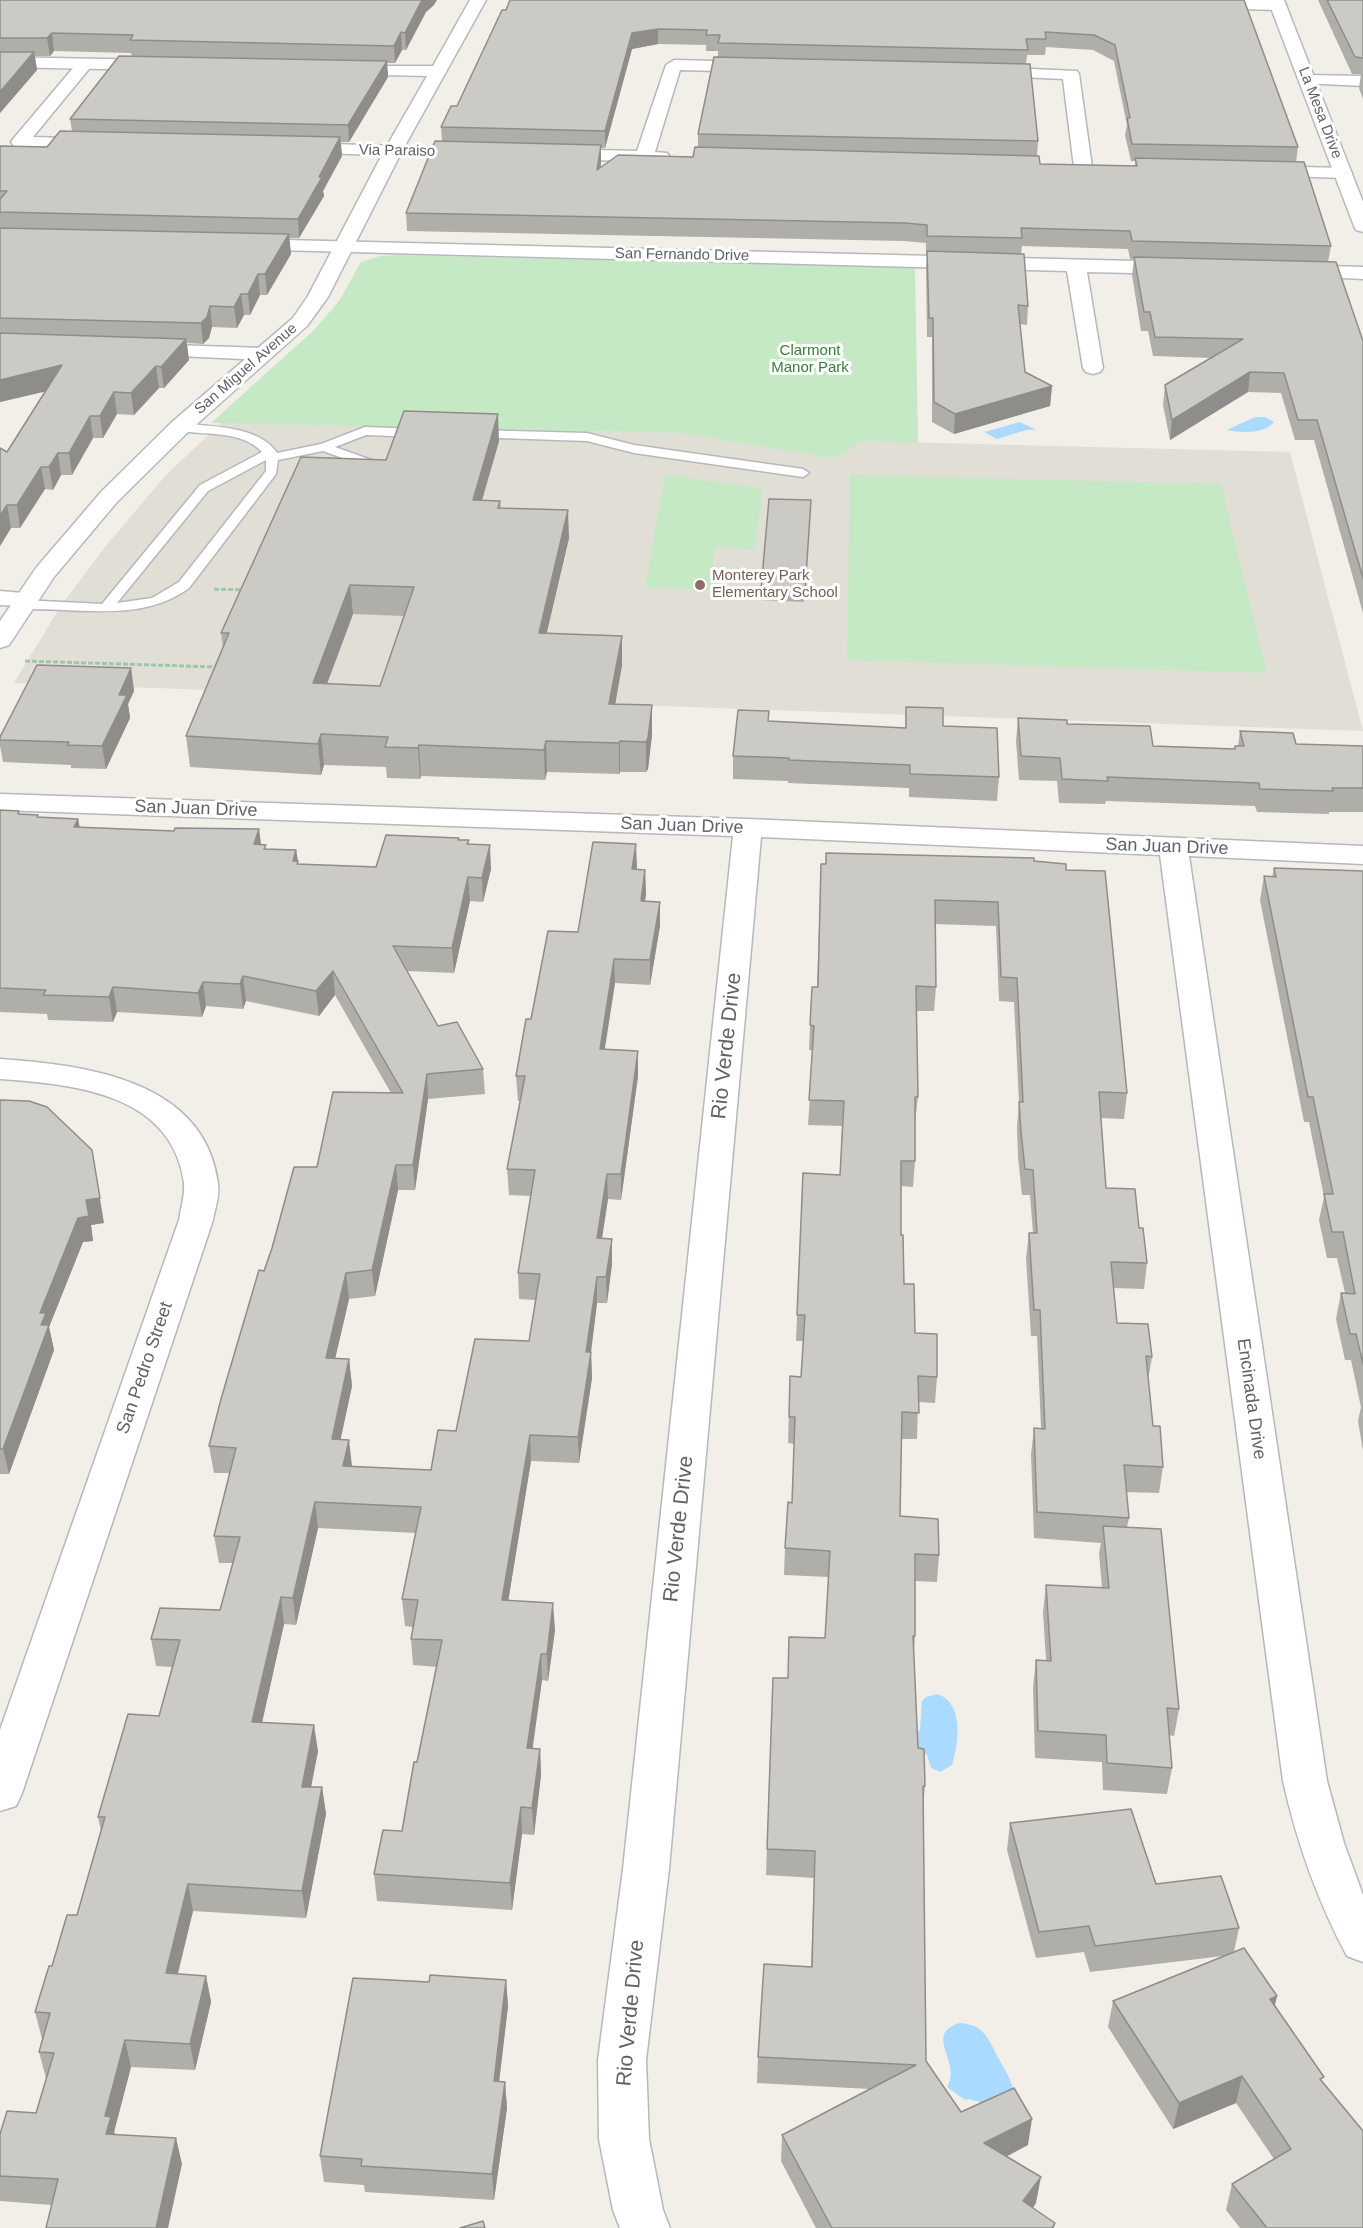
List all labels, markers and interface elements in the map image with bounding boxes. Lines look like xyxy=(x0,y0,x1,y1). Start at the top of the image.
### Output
street label: La Mesa Drive xyxy=(1294,65,1346,161)
street label: Via Paraiso xyxy=(359,141,435,161)
street label: San Fernando Drive xyxy=(615,245,749,265)
street label: San Miguel Avenue xyxy=(191,320,301,418)
park label: Clarmont Manor Park xyxy=(771,342,849,377)
place label: Monterey Park Elementary School xyxy=(712,567,838,602)
marker: Monterey Park Elementary School xyxy=(693,578,707,592)
street label: San Juan Drive xyxy=(134,796,258,822)
street label: San Juan Drive xyxy=(620,813,744,839)
street label: San Juan Drive xyxy=(1105,834,1229,860)
street label: Rio Verde Drive xyxy=(707,972,747,1120)
street label: San Pedro Street xyxy=(112,1299,178,1437)
street label: Encinada Drive xyxy=(1232,1337,1270,1461)
street label: Rio Verde Drive xyxy=(659,1455,699,1603)
street label: Rio Verde Drive xyxy=(612,1939,650,2087)

